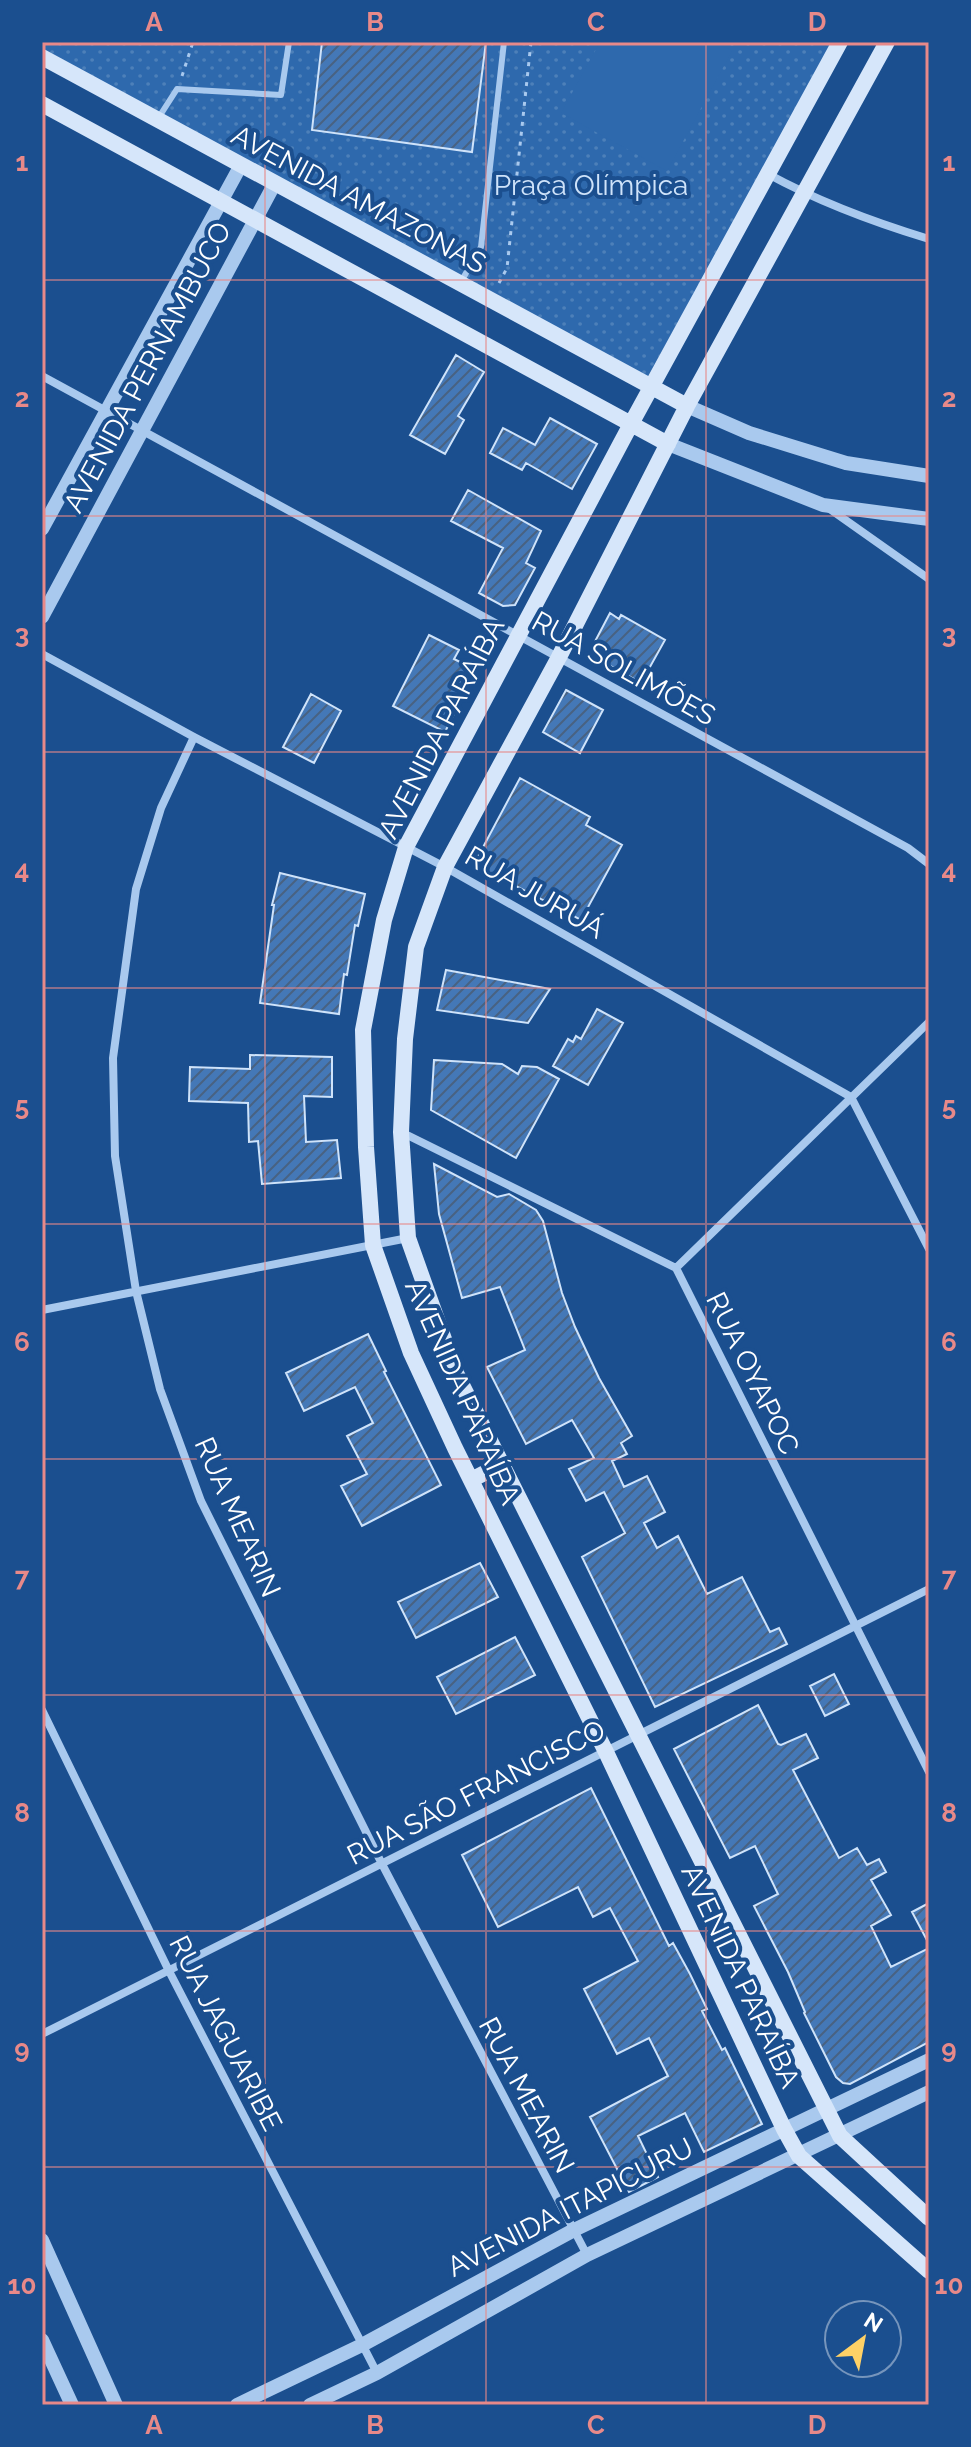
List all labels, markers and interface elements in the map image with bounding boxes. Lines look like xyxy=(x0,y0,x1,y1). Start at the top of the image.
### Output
text: A xyxy=(145,7,163,37)
text: B xyxy=(366,7,384,37)
text: C xyxy=(587,7,605,37)
text: D xyxy=(808,7,826,37)
street label: AVENIDA AMAZONAS xyxy=(226,118,492,281)
text: 1 xyxy=(16,147,29,177)
text: 1 xyxy=(943,147,956,177)
park label: Praça Olímpica xyxy=(494,169,688,202)
street label: AVENIDA PERNAMBUCO xyxy=(57,216,238,518)
text: 2 xyxy=(15,383,29,413)
text: 2 xyxy=(942,383,956,413)
street label: RUA SOLIMÕES xyxy=(526,604,722,732)
street label: AVENIDA PARAÍBA xyxy=(372,613,511,844)
text: 3 xyxy=(15,619,29,649)
text: 3 xyxy=(942,619,956,649)
street label: RUA JURUÁ xyxy=(459,839,610,946)
text: 4 xyxy=(15,855,29,885)
text: 4 xyxy=(942,855,956,885)
text: 5 xyxy=(15,1091,29,1121)
text: 5 xyxy=(942,1091,956,1121)
street label: AVENIDA PARAÍBA xyxy=(398,1275,527,1510)
street label: RUA OYAPOC xyxy=(699,1287,806,1460)
text: 6 xyxy=(14,1327,30,1357)
text: 6 xyxy=(941,1327,957,1357)
street label: RUA MEARIN xyxy=(188,1432,287,1602)
text: 7 xyxy=(15,1562,30,1592)
text: 7 xyxy=(942,1562,957,1592)
street label: RUA SÃO FRANCISCO xyxy=(341,1712,611,1872)
text: 8 xyxy=(14,1798,30,1828)
text: 8 xyxy=(941,1798,957,1828)
street label: AVENIDA PARAÍBA xyxy=(674,1859,807,2093)
street label: RUA JAGUARIBE xyxy=(162,1930,289,2136)
street label: RUA MEARIN xyxy=(472,2012,581,2179)
text: 9 xyxy=(14,2034,30,2064)
text: 9 xyxy=(941,2034,957,2064)
street label: AVENIDA ITAPICURU xyxy=(442,2131,699,2284)
text: 10 xyxy=(8,2270,36,2300)
text: 10 xyxy=(935,2270,963,2300)
north arrow xyxy=(823,2299,903,2379)
text: N xyxy=(860,2307,888,2338)
text: A xyxy=(145,2410,163,2440)
text: B xyxy=(366,2410,384,2440)
text: C xyxy=(587,2410,605,2440)
text: D xyxy=(808,2410,826,2440)

